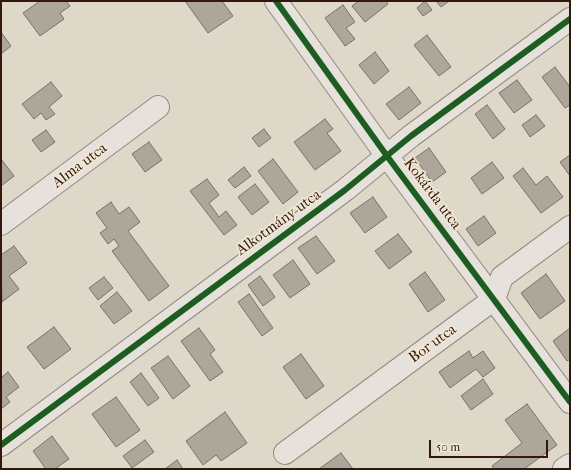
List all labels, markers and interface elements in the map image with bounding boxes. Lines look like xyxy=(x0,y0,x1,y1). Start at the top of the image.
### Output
street label: Alma utca xyxy=(49,140,111,192)
street label: Kokárda utca xyxy=(399,155,465,233)
street label: Alkotmány utca xyxy=(233,186,325,260)
street label: Bor utca xyxy=(406,321,460,367)
scale bar xyxy=(431,432,550,458)
text: 50 m xyxy=(436,440,460,454)

